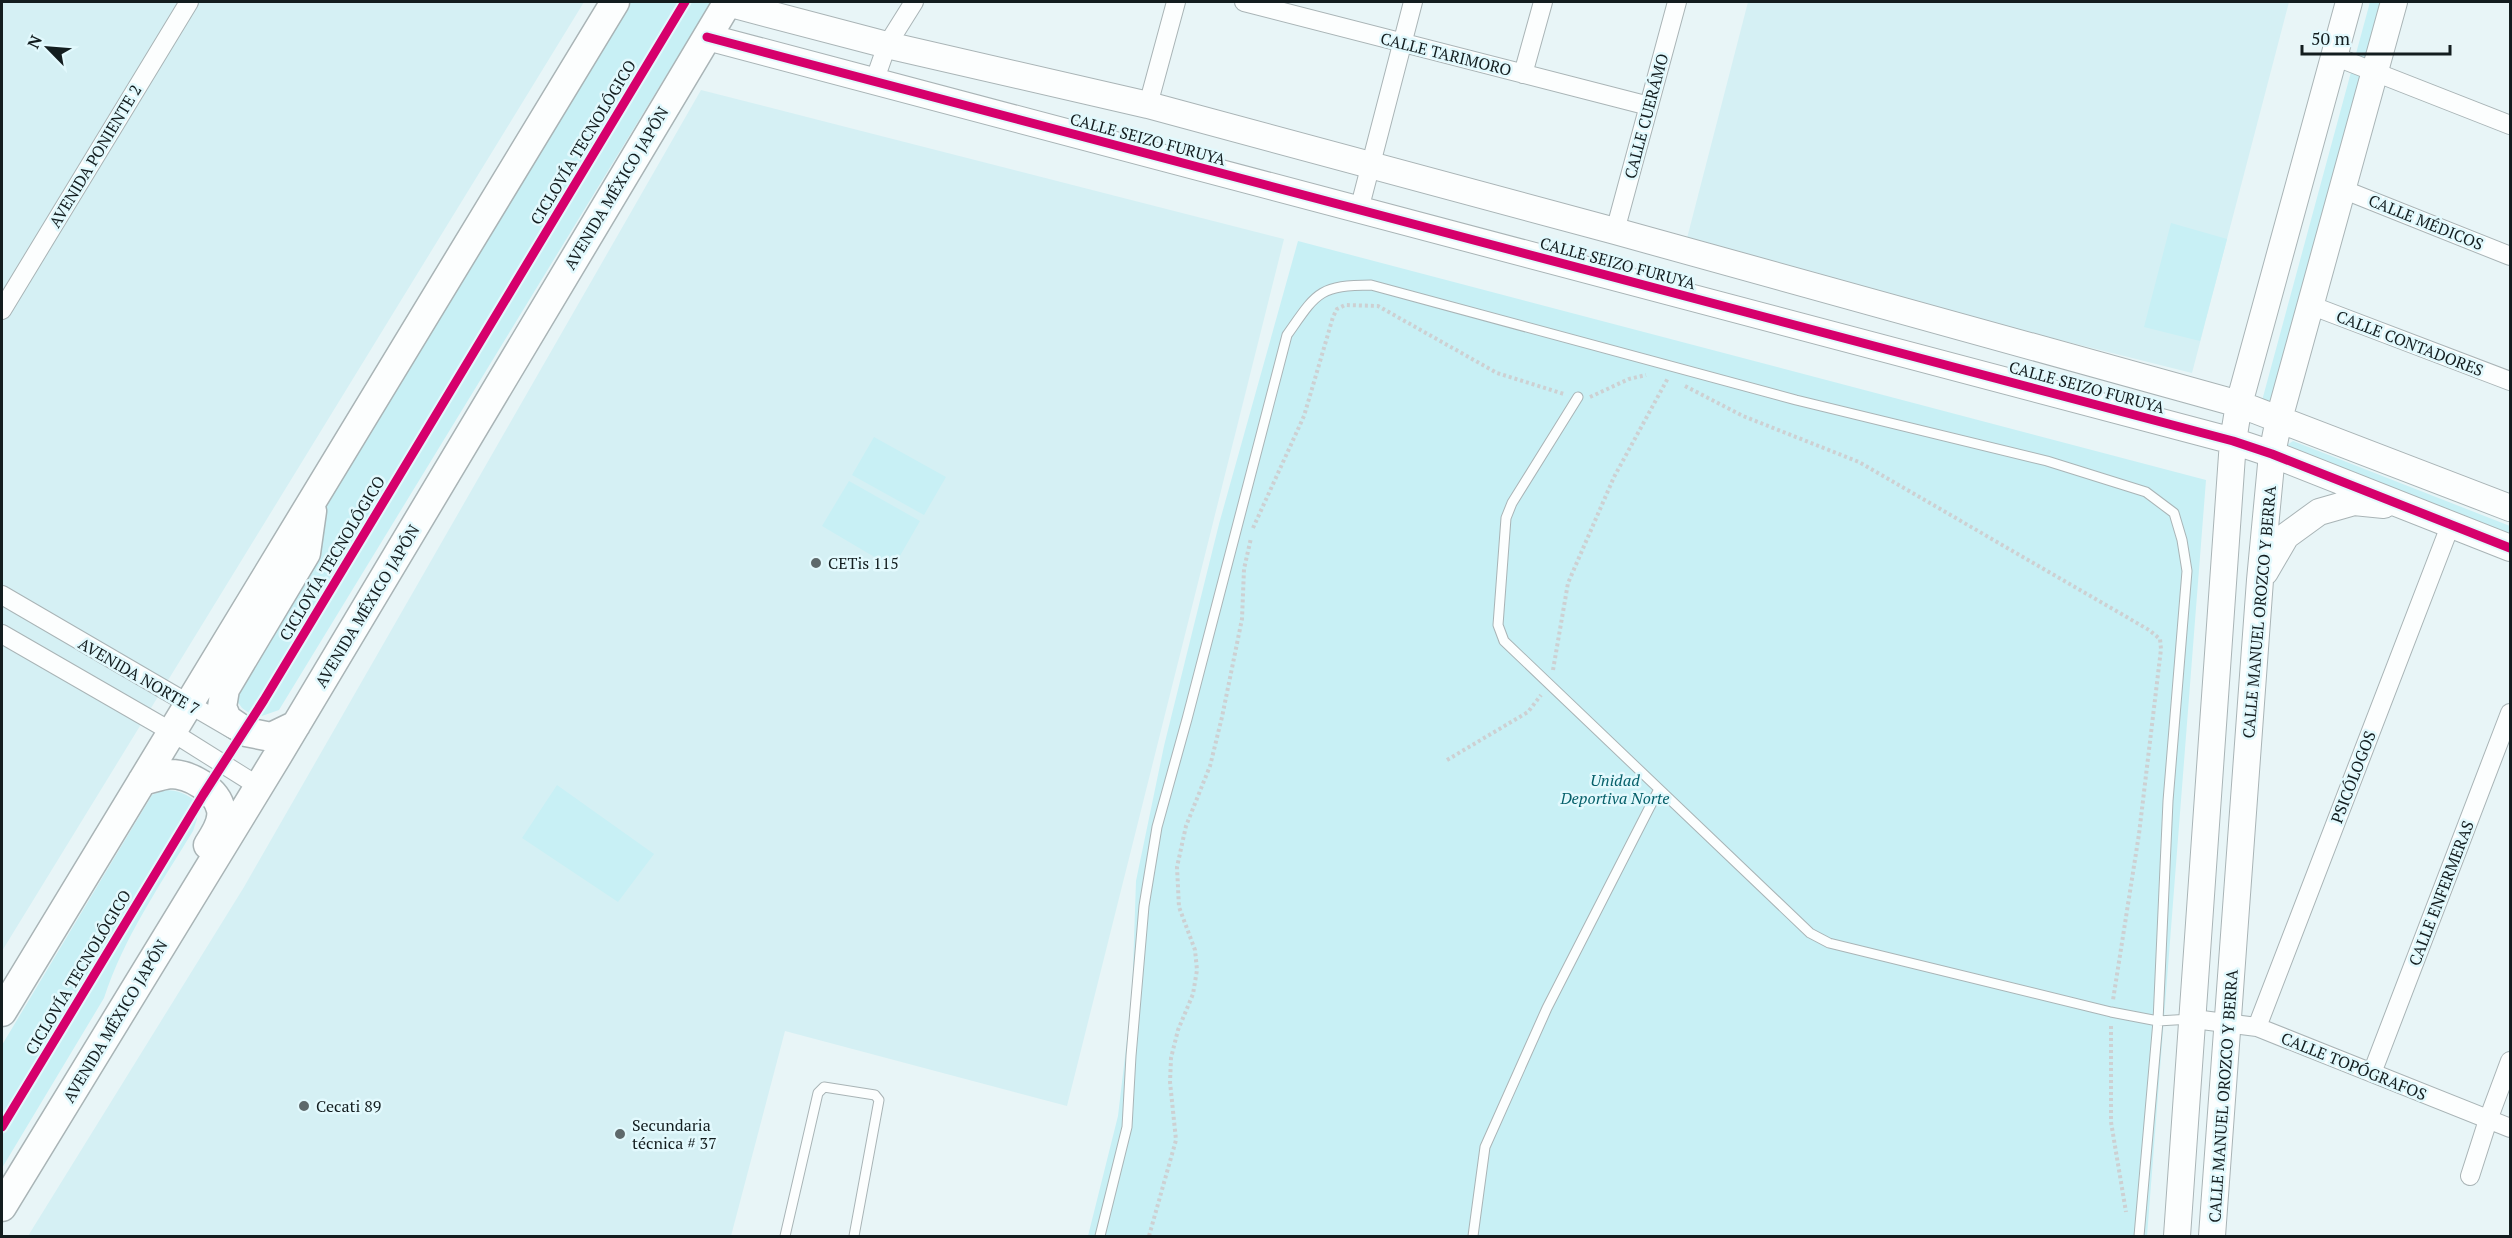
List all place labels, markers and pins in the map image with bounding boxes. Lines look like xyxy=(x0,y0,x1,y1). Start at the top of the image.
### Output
place label: CETis 115 xyxy=(828,552,899,574)
marker: CETis 115 xyxy=(809,556,823,570)
place label: Cecati 89 xyxy=(316,1095,381,1117)
marker: Cecati 89 xyxy=(297,1099,311,1113)
place label: Secundaria técnica # 37 xyxy=(632,1114,717,1154)
marker: Secundaria técnica # 37 xyxy=(613,1127,627,1141)

